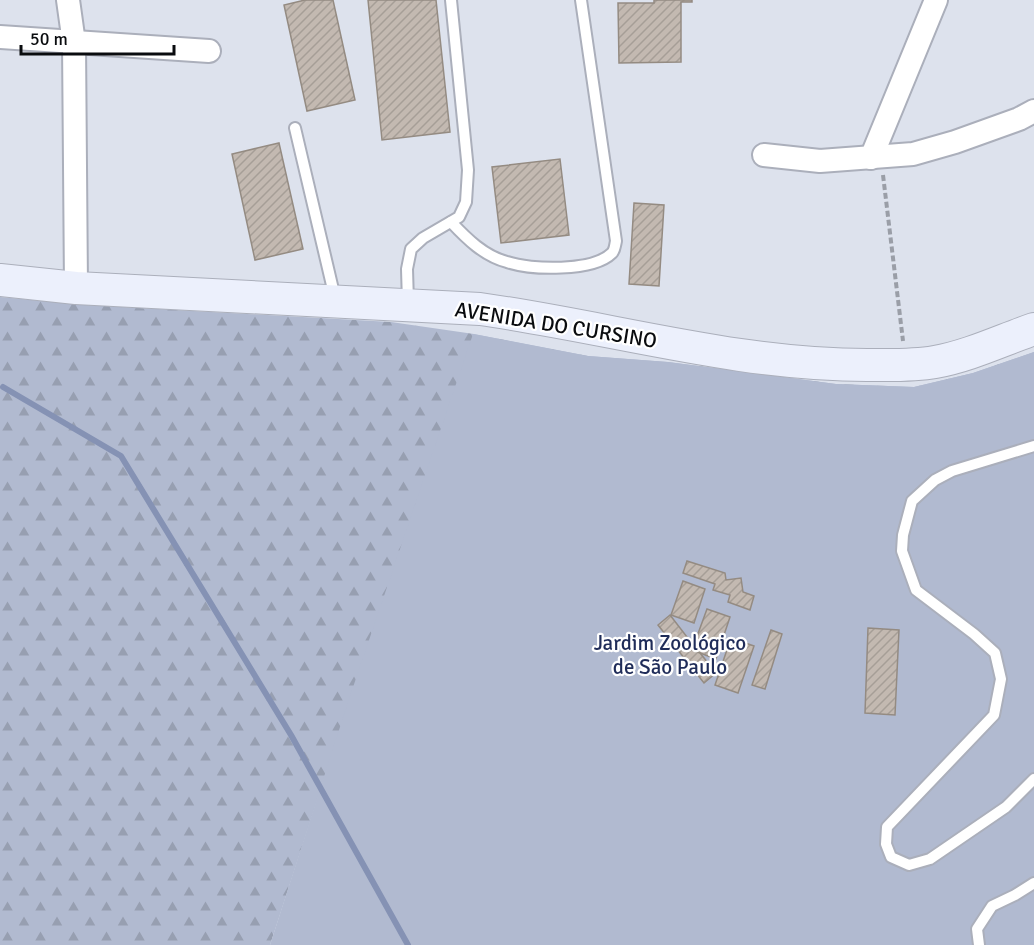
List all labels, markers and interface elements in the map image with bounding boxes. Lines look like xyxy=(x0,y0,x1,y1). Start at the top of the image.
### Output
scale bar xyxy=(21,18,174,56)
text: 50 m xyxy=(30,28,68,50)
street label: AVENIDA DO CURSINO xyxy=(453,296,659,354)
park label: Jardim Zoológico de São Paulo xyxy=(594,630,746,680)

